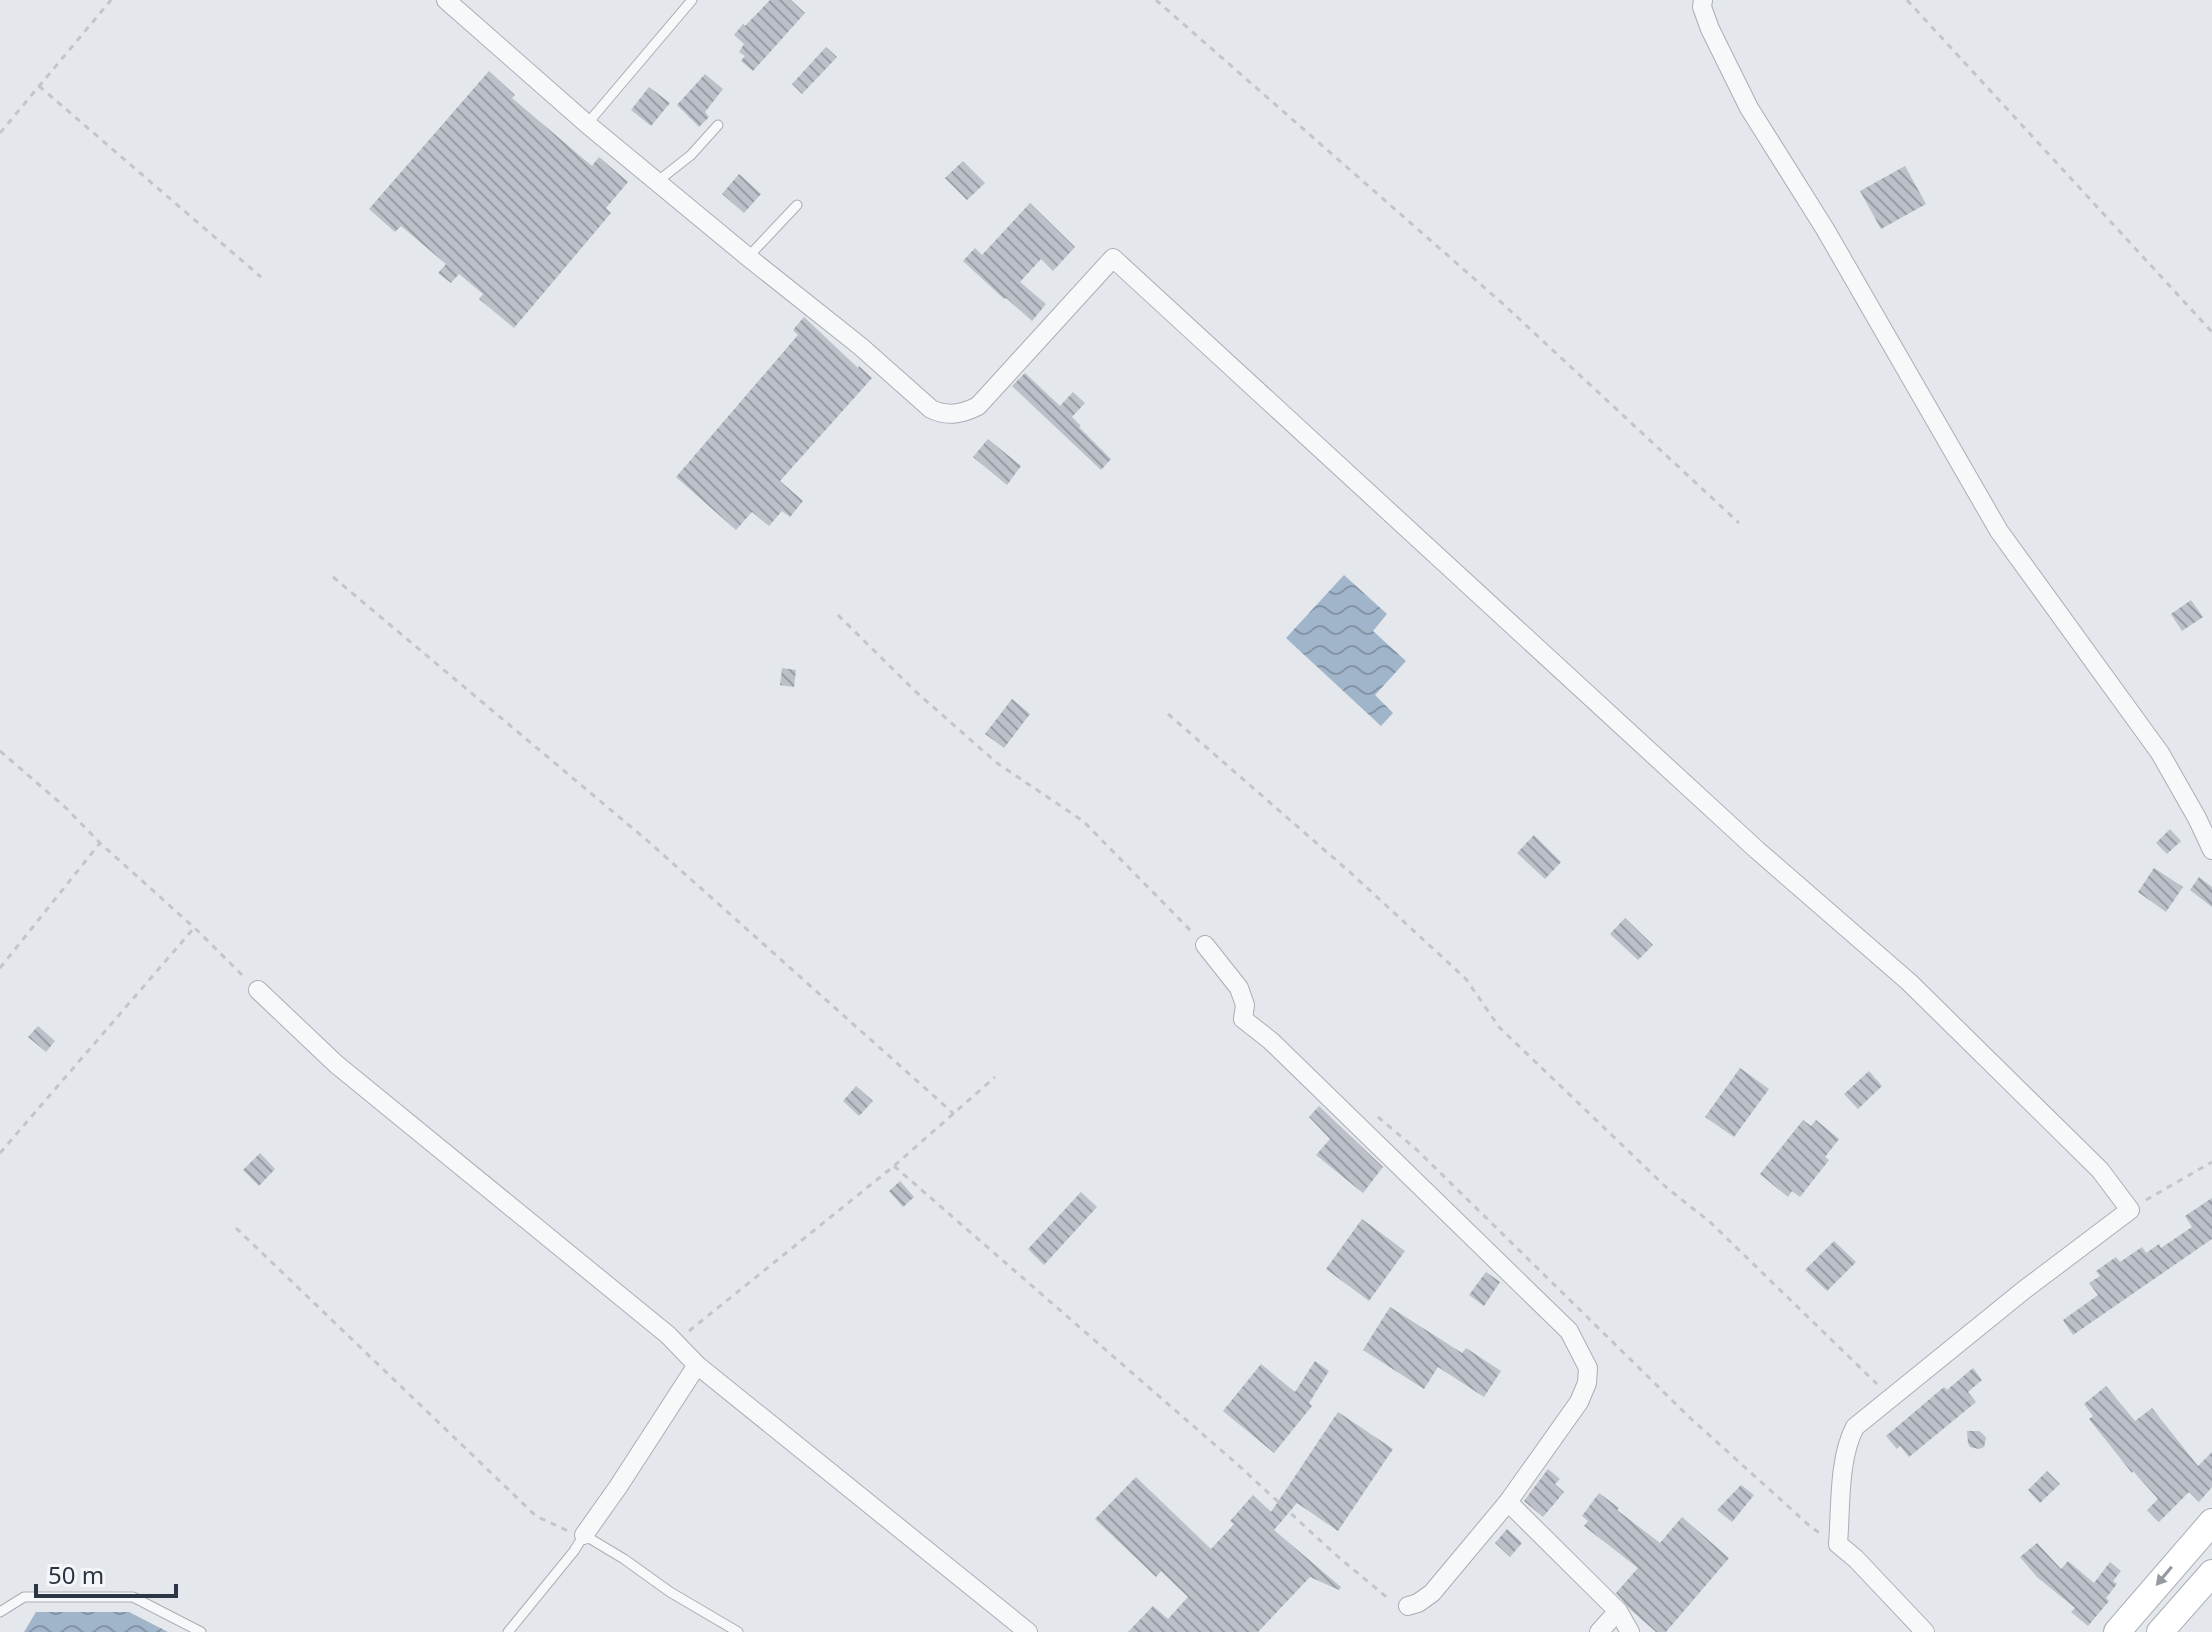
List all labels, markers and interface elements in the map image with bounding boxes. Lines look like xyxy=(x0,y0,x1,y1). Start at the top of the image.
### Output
scale bar xyxy=(36,1548,176,1598)
text: 50 m xyxy=(48,1558,104,1591)
one-way arrow xyxy=(2156,1566,2173,1586)

